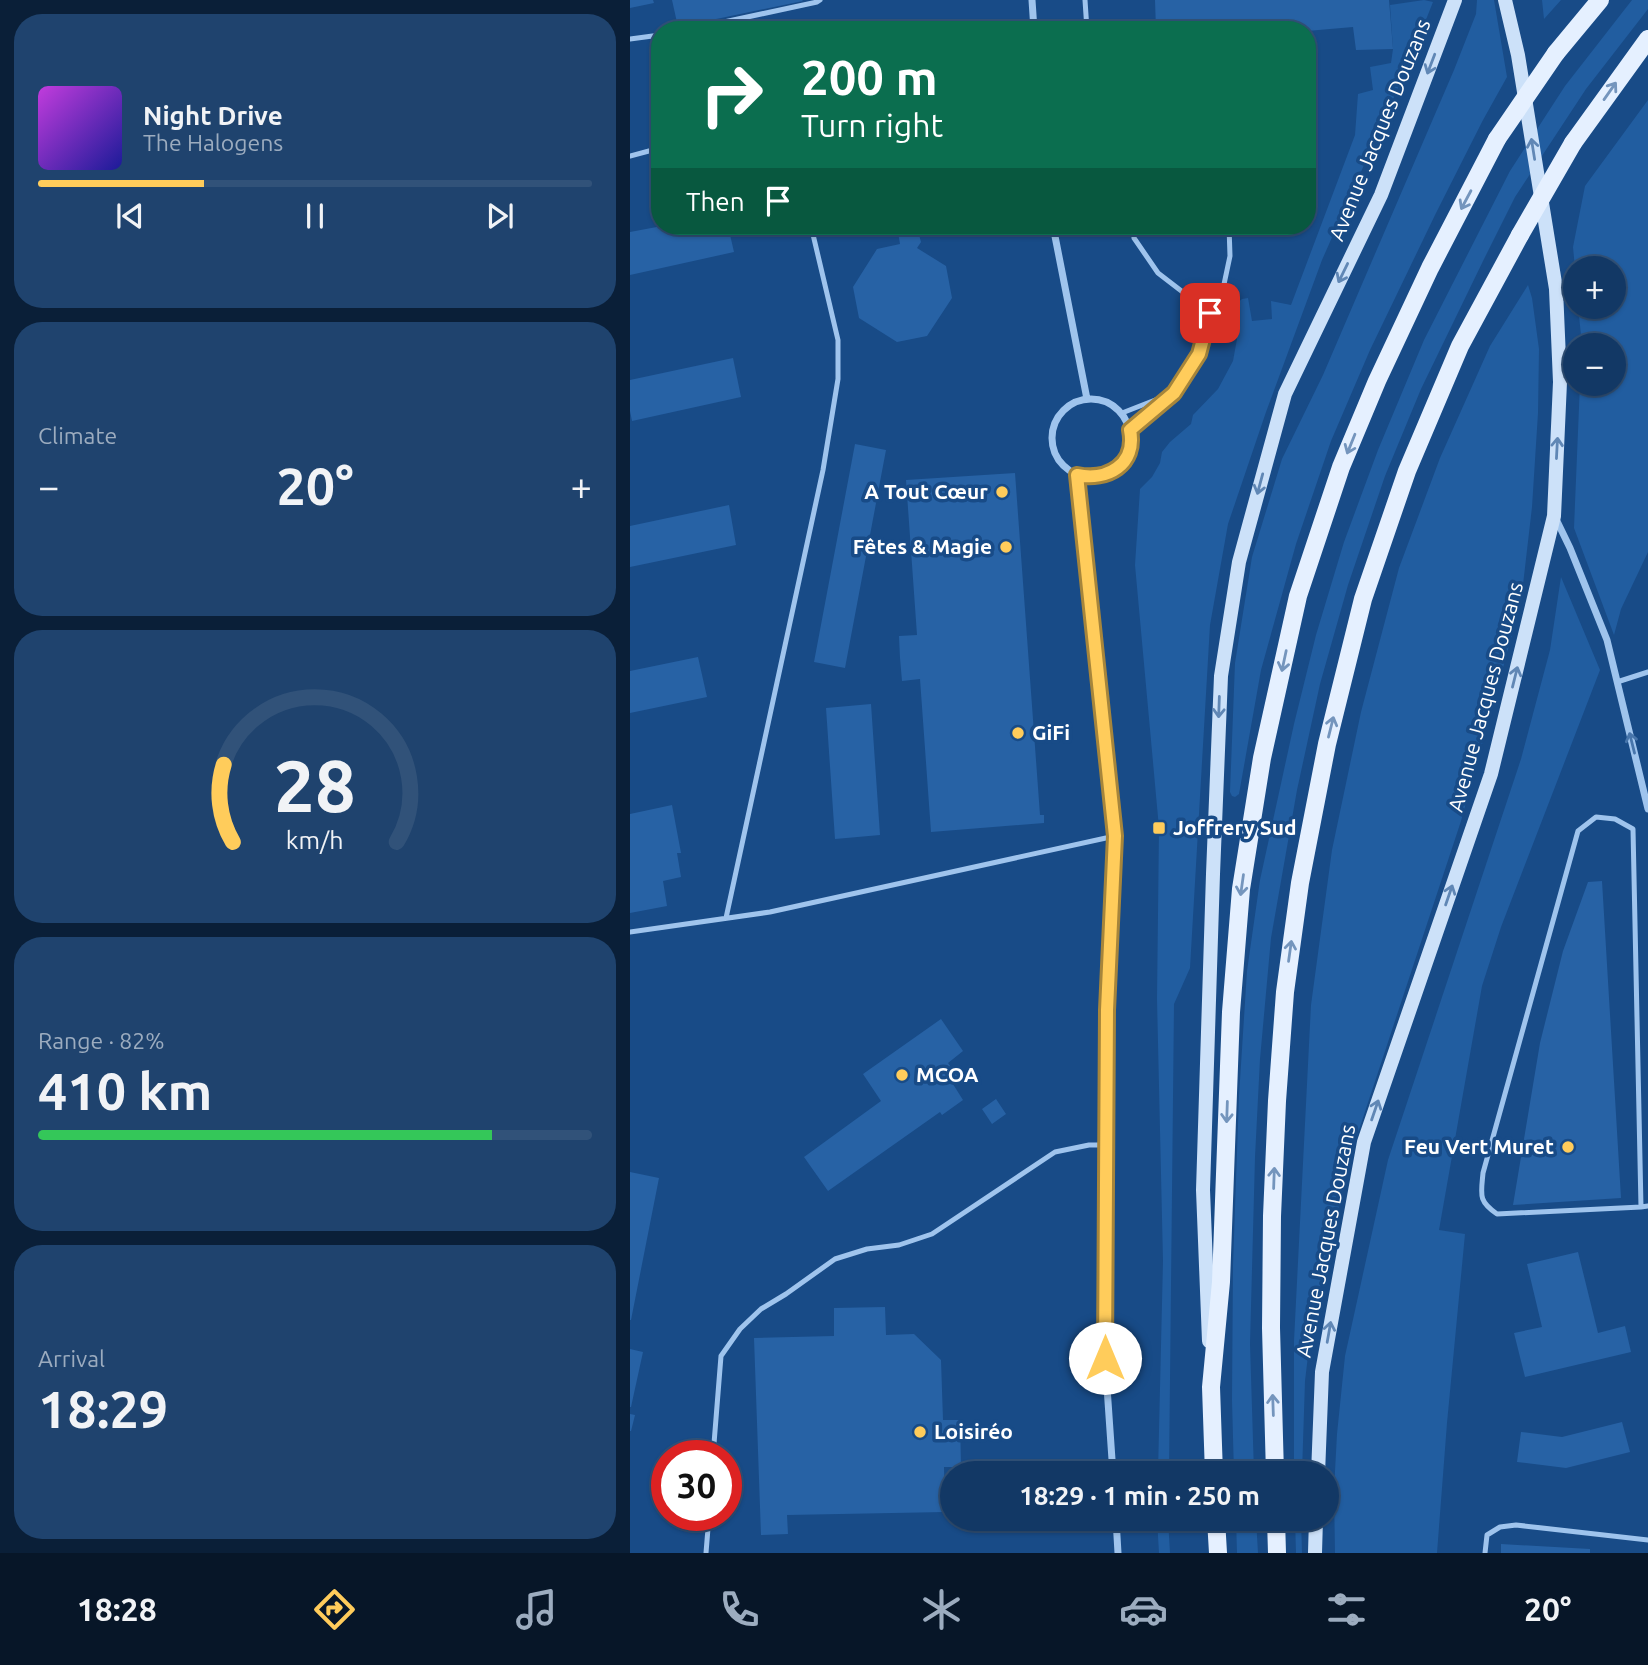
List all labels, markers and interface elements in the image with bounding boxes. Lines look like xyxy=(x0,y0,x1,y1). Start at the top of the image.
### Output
street label: Avenue Jacques Douzans xyxy=(1324,15,1435,244)
icon: right xyxy=(686,49,777,140)
text: 200 m xyxy=(801,49,938,104)
one-way arrow xyxy=(1424,52,1437,74)
one-way arrow xyxy=(1603,82,1617,101)
text: Night Drive xyxy=(143,101,283,130)
text: Turn right xyxy=(801,107,943,143)
text: The Halogens xyxy=(143,130,283,155)
one-way arrow xyxy=(1526,138,1539,161)
icon: arrive xyxy=(759,182,797,220)
text: Then xyxy=(686,187,745,216)
one-way arrow xyxy=(1458,189,1472,210)
icon: previous xyxy=(111,197,149,235)
icon: pause xyxy=(296,197,334,235)
icon: next xyxy=(481,197,519,235)
map controls xyxy=(1563,256,1626,396)
button: + xyxy=(1563,256,1626,319)
one-way arrow xyxy=(1336,262,1349,283)
pin xyxy=(1180,283,1240,343)
icon: arrive xyxy=(1191,294,1229,332)
button: − xyxy=(1563,333,1626,396)
text: Climate xyxy=(38,423,117,448)
one-way arrow xyxy=(1343,433,1356,455)
one-way arrow xyxy=(1551,437,1564,460)
text: 20° xyxy=(276,457,354,515)
text: − xyxy=(38,465,59,507)
text: + xyxy=(571,465,592,507)
one-way arrow xyxy=(1253,472,1266,495)
place label: A Tout Cœur xyxy=(864,479,988,503)
marker: A Tout Cœur xyxy=(994,484,1010,500)
place label: Fêtes & Magie xyxy=(853,534,992,558)
marker: Fêtes & Magie xyxy=(998,539,1014,555)
street label: Avenue Jacques Douzans xyxy=(1443,579,1527,814)
one-way arrow xyxy=(1276,649,1290,672)
one-way arrow xyxy=(1509,666,1522,689)
one-way arrow xyxy=(1213,696,1226,719)
one-way arrow xyxy=(1325,716,1338,739)
place label: GiFi xyxy=(1032,720,1070,744)
marker: GiFi xyxy=(1010,725,1026,741)
one-way arrow xyxy=(1625,732,1638,755)
text: 28 xyxy=(274,745,356,827)
place label: Joffrery Sud xyxy=(1173,815,1297,839)
marker: Joffrery Sud xyxy=(1151,820,1167,836)
text: km/h xyxy=(286,826,344,854)
one-way arrow xyxy=(1235,873,1248,896)
one-way arrow xyxy=(1443,884,1456,906)
one-way arrow xyxy=(1284,940,1297,963)
text: Range · 82% xyxy=(38,1028,165,1053)
text: 410 km xyxy=(38,1062,212,1120)
place label: MCOA xyxy=(916,1062,979,1086)
marker: MCOA xyxy=(894,1067,910,1083)
one-way arrow xyxy=(1369,1099,1382,1121)
one-way arrow xyxy=(1221,1100,1234,1123)
street label: Avenue Jacques Douzans xyxy=(1291,1122,1359,1359)
place label: Feu Vert Muret xyxy=(1404,1134,1554,1158)
marker: Feu Vert Muret xyxy=(1560,1139,1576,1155)
one-way arrow xyxy=(1267,1167,1280,1190)
position arrow xyxy=(1068,1321,1142,1395)
one-way arrow xyxy=(1323,1322,1336,1344)
text: Arrival xyxy=(38,1346,105,1371)
text: 18:29 xyxy=(38,1380,168,1438)
one-way arrow xyxy=(1267,1394,1280,1417)
place label: Loisiréo xyxy=(934,1419,1013,1443)
marker: Loisiréo xyxy=(912,1424,928,1440)
speed limit sign: 30 xyxy=(651,1440,742,1531)
text: 18:29 · 1 min · 250 m xyxy=(1019,1481,1260,1510)
icon: directions xyxy=(310,1585,359,1634)
icon: music xyxy=(512,1585,561,1634)
icon: phone xyxy=(715,1585,764,1634)
icon: climate xyxy=(917,1585,966,1634)
icon: car xyxy=(1119,1585,1168,1634)
icon: filters xyxy=(1322,1585,1371,1634)
text: 18:28 xyxy=(77,1591,157,1627)
text: 20° xyxy=(1524,1591,1571,1627)

